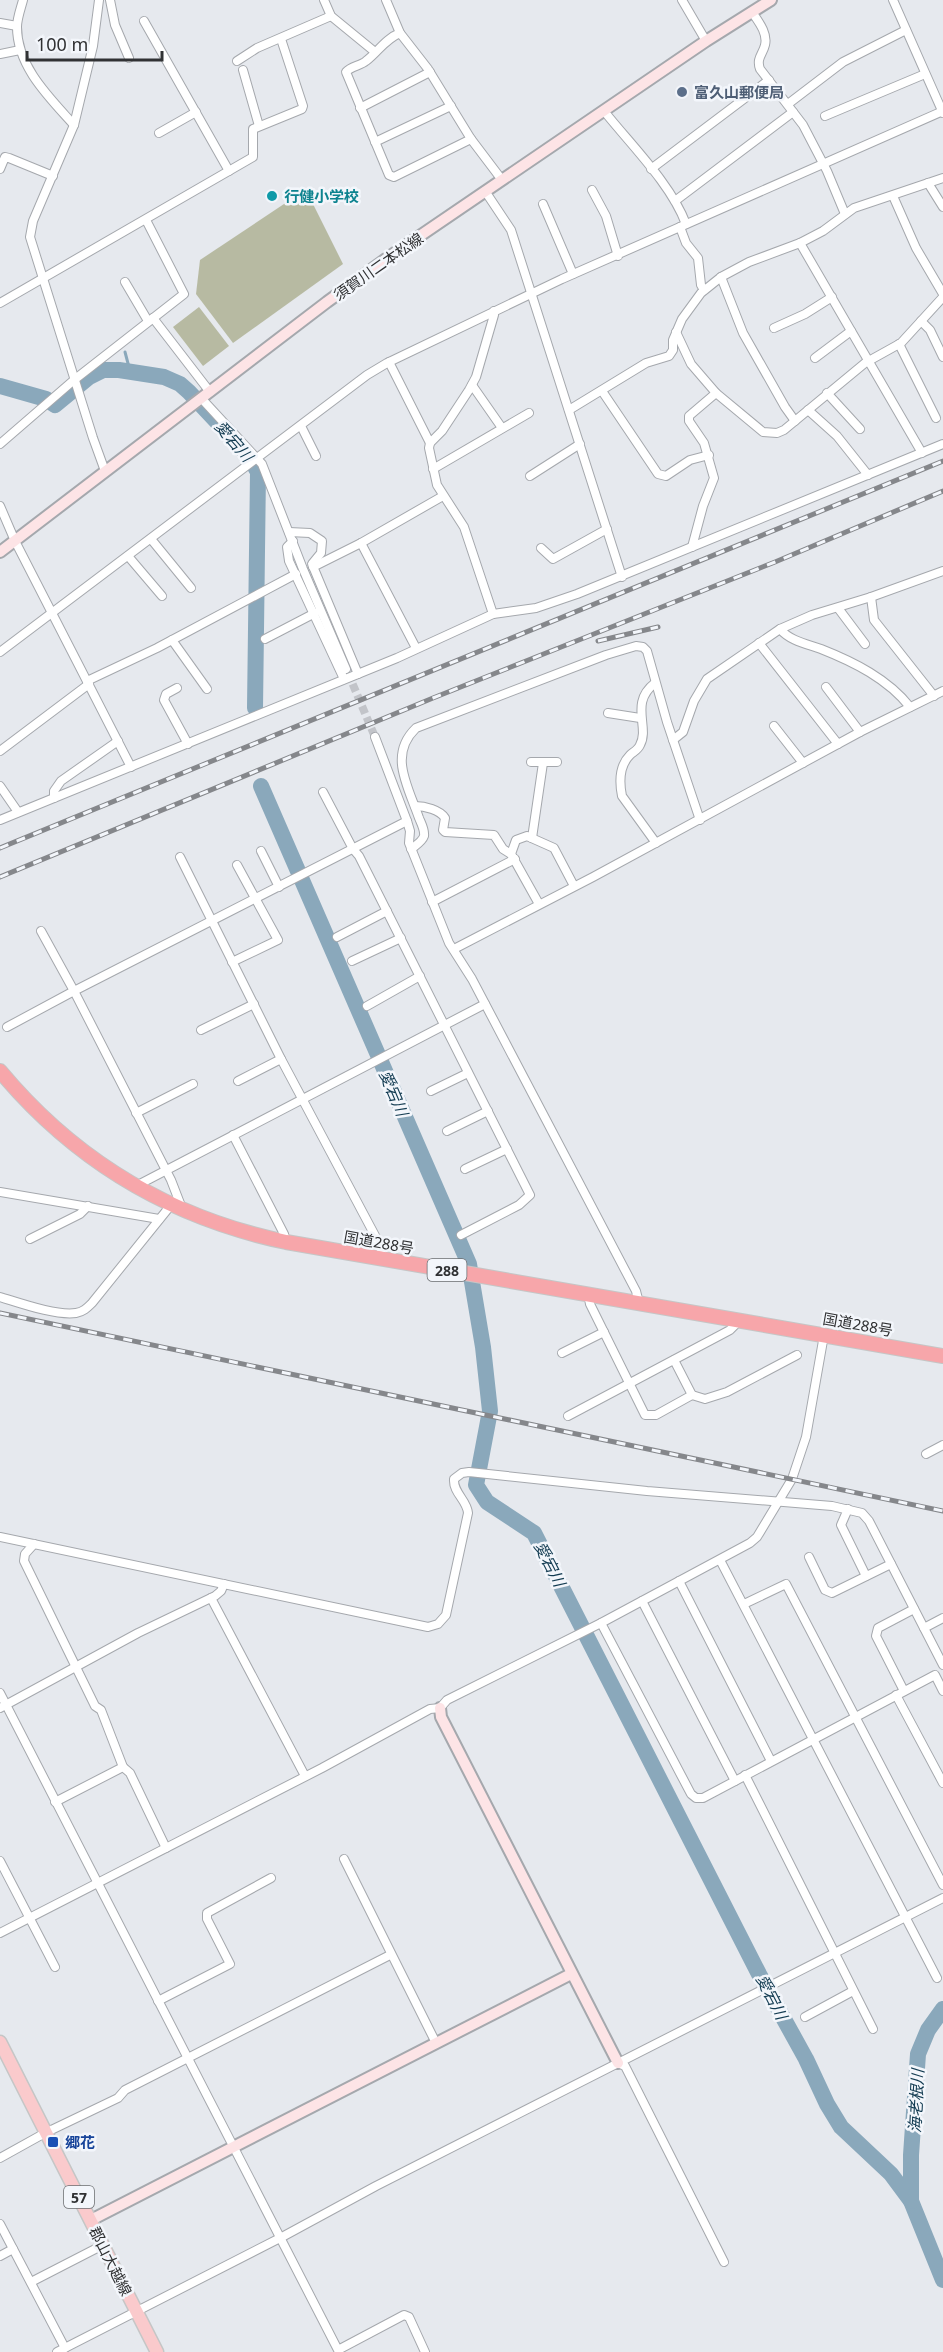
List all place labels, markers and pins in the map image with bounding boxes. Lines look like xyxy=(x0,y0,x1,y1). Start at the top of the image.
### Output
place label: 富久山郵便局 xyxy=(694,82,784,102)
marker: 富久山郵便局 xyxy=(675,85,689,99)
place label: 行健小学校 xyxy=(284,186,359,206)
marker: 行健小学校 xyxy=(265,189,279,203)
place label: 郷花 xyxy=(65,2132,95,2152)
marker: 郷花 xyxy=(46,2135,60,2149)

